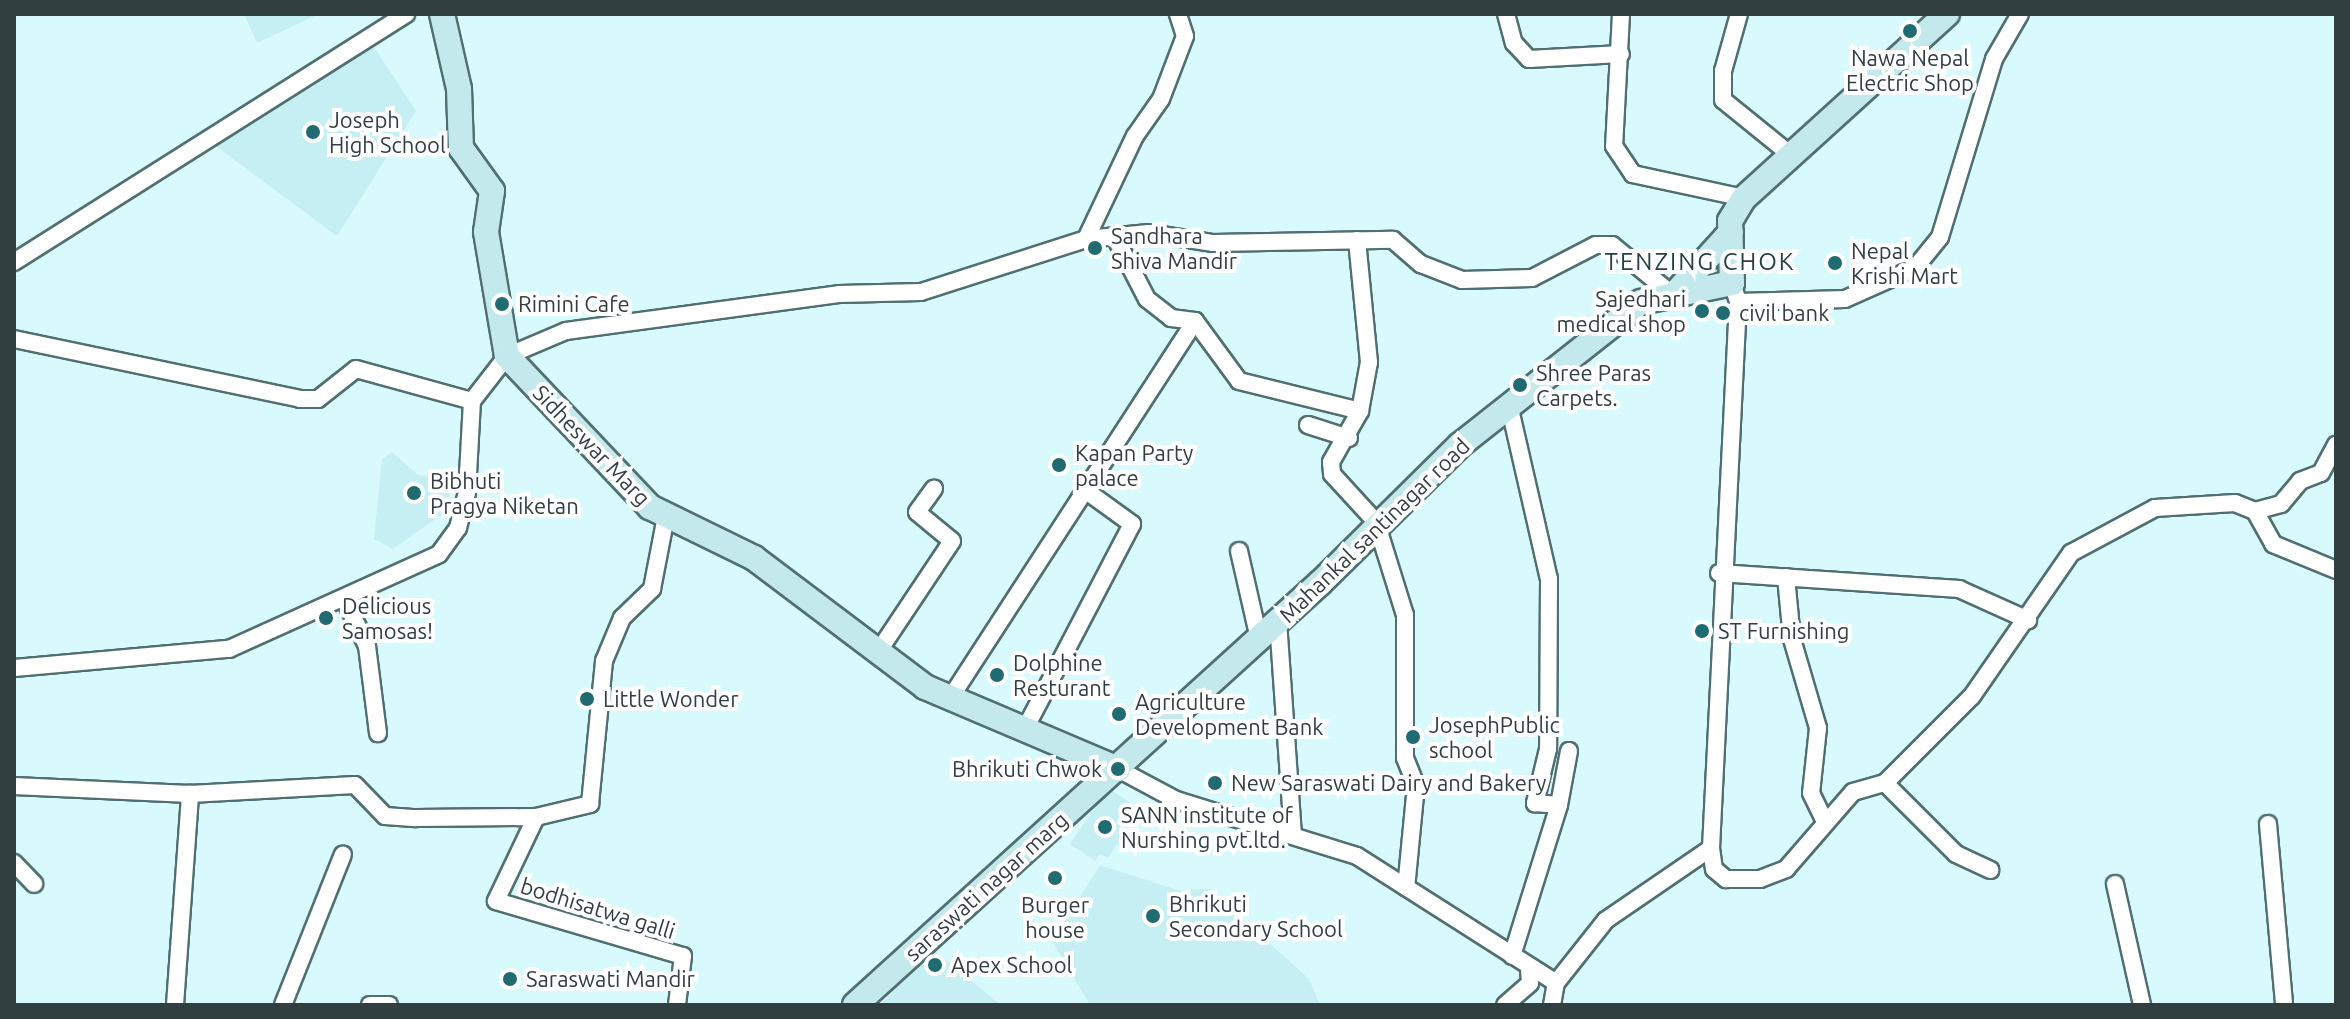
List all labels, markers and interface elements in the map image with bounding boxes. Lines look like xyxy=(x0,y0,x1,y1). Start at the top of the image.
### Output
marker: Nawa Nepal Electric Shop xyxy=(1901,22,1919,40)
place label: Nawa Nepal Electric Shop xyxy=(1846,44,1974,96)
place label: Joseph High School xyxy=(329,106,446,158)
marker: Joseph High School xyxy=(304,123,322,141)
place label: Sandhara Shiva Mandir xyxy=(1111,222,1237,274)
place label: Nepal Krishi Mart xyxy=(1851,237,1958,288)
marker: Sandhara Shiva Mandir xyxy=(1086,239,1104,257)
district label: TENZING CHOK xyxy=(1605,248,1795,276)
marker: Nepal Krishi Mart xyxy=(1826,254,1844,272)
place label: Sajedhari medical shop xyxy=(1557,285,1686,336)
place label: Rimini Cafe xyxy=(518,291,630,317)
marker: Rimini Cafe xyxy=(493,295,511,313)
place label: civil bank xyxy=(1739,300,1829,326)
marker: Sajedhari medical shop xyxy=(1693,302,1711,320)
marker: civil bank xyxy=(1714,304,1732,322)
place label: Shree Paras Carpets. xyxy=(1536,359,1651,410)
marker: Shree Paras Carpets. xyxy=(1511,376,1529,394)
street label: Sidheswar Marg xyxy=(528,379,656,511)
street label: Mahankal santinagar road xyxy=(1273,432,1475,628)
place label: Kapan Party palace xyxy=(1075,439,1193,490)
marker: Kapan Party palace xyxy=(1050,456,1068,474)
place label: Bibhuti Pragya Niketan xyxy=(430,467,579,518)
marker: Bibhuti Pragya Niketan xyxy=(405,484,423,502)
place label: Delicious Samosas! xyxy=(342,592,433,644)
marker: Delicious Samosas! xyxy=(317,609,335,627)
place label: ST Furnishing xyxy=(1718,618,1849,644)
marker: ST Furnishing xyxy=(1693,622,1711,640)
place label: Dolphine Resturant xyxy=(1013,649,1110,700)
marker: Dolphine Resturant xyxy=(988,666,1006,684)
place label: Little Wonder xyxy=(603,686,739,712)
place label: Agriculture Development Bank xyxy=(1135,688,1323,740)
marker: Little Wonder xyxy=(578,690,596,708)
marker: Agriculture Development Bank xyxy=(1110,705,1128,723)
place label: JosephPublic school xyxy=(1429,711,1560,762)
marker: JosephPublic school xyxy=(1404,728,1422,746)
place label: Bhrikuti Chwok xyxy=(952,756,1102,782)
marker: Bhrikuti Chwok xyxy=(1109,760,1127,778)
place label: New Saraswati Dairy and Bakery xyxy=(1231,770,1546,796)
marker: New Saraswati Dairy and Bakery xyxy=(1206,774,1224,792)
place label: SANN institute of Nurshing pvt.ltd. xyxy=(1121,801,1293,852)
street label: saraswati nagar marg xyxy=(899,806,1073,966)
marker: SANN institute of Nurshing pvt.ltd. xyxy=(1096,818,1114,836)
marker: Burger house xyxy=(1046,869,1064,887)
street label: bodhisatwa galli xyxy=(518,872,678,944)
place label: Bhrikuti Secondary School xyxy=(1169,890,1343,942)
place label: Burger house xyxy=(1021,891,1089,942)
marker: Bhrikuti Secondary School xyxy=(1144,907,1162,925)
place label: Apex School xyxy=(951,952,1072,978)
marker: Apex School xyxy=(926,956,944,974)
place label: Saraswati Mandir xyxy=(526,966,695,992)
marker: Saraswati Mandir xyxy=(501,970,519,988)

